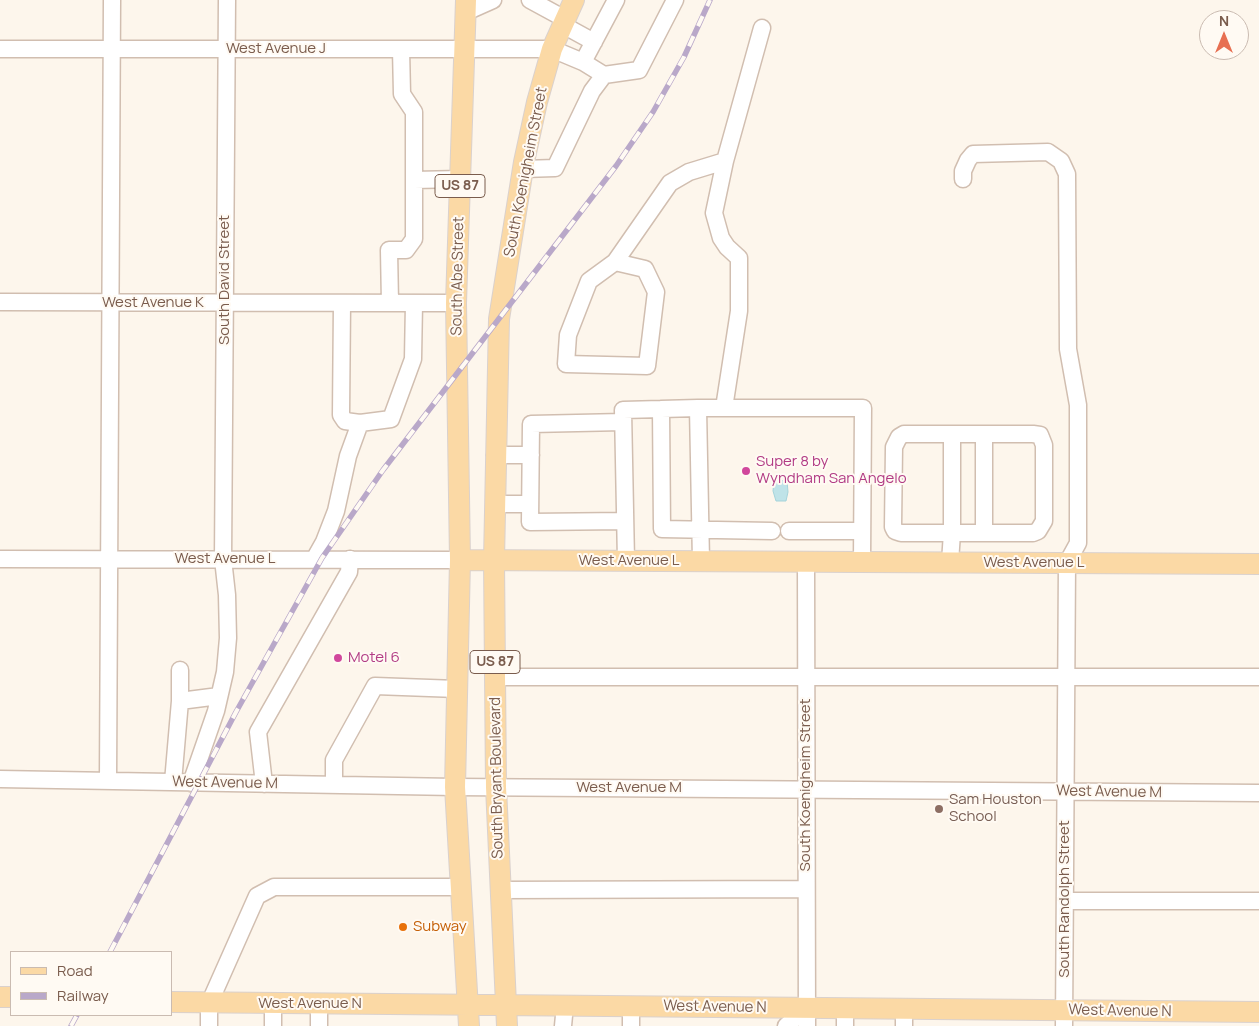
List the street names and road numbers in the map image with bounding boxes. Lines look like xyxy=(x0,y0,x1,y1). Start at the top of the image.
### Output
street label: West Avenue J xyxy=(226,40,326,58)
street label: South Koenigheim Street xyxy=(501,85,551,259)
road number: US 87 xyxy=(435,175,485,198)
street label: South David Street xyxy=(216,215,234,345)
street label: South Abe Street xyxy=(448,216,468,336)
street label: West Avenue K xyxy=(102,294,204,312)
street label: West Avenue L xyxy=(175,550,275,568)
street label: West Avenue L xyxy=(579,552,679,570)
street label: West Avenue L xyxy=(984,554,1084,572)
road number: US 87 xyxy=(470,650,520,674)
street label: South Bryant Boulevard xyxy=(487,697,507,859)
street label: South Koenigheim Street xyxy=(797,699,815,871)
street label: West Avenue M xyxy=(172,773,278,793)
street label: West Avenue M xyxy=(576,779,682,797)
street label: West Avenue M xyxy=(1056,782,1162,802)
street label: South Randolph Street xyxy=(1056,820,1074,978)
street label: West Avenue N xyxy=(258,995,362,1013)
street label: West Avenue N xyxy=(663,997,767,1017)
street label: West Avenue N xyxy=(1068,1001,1172,1021)

